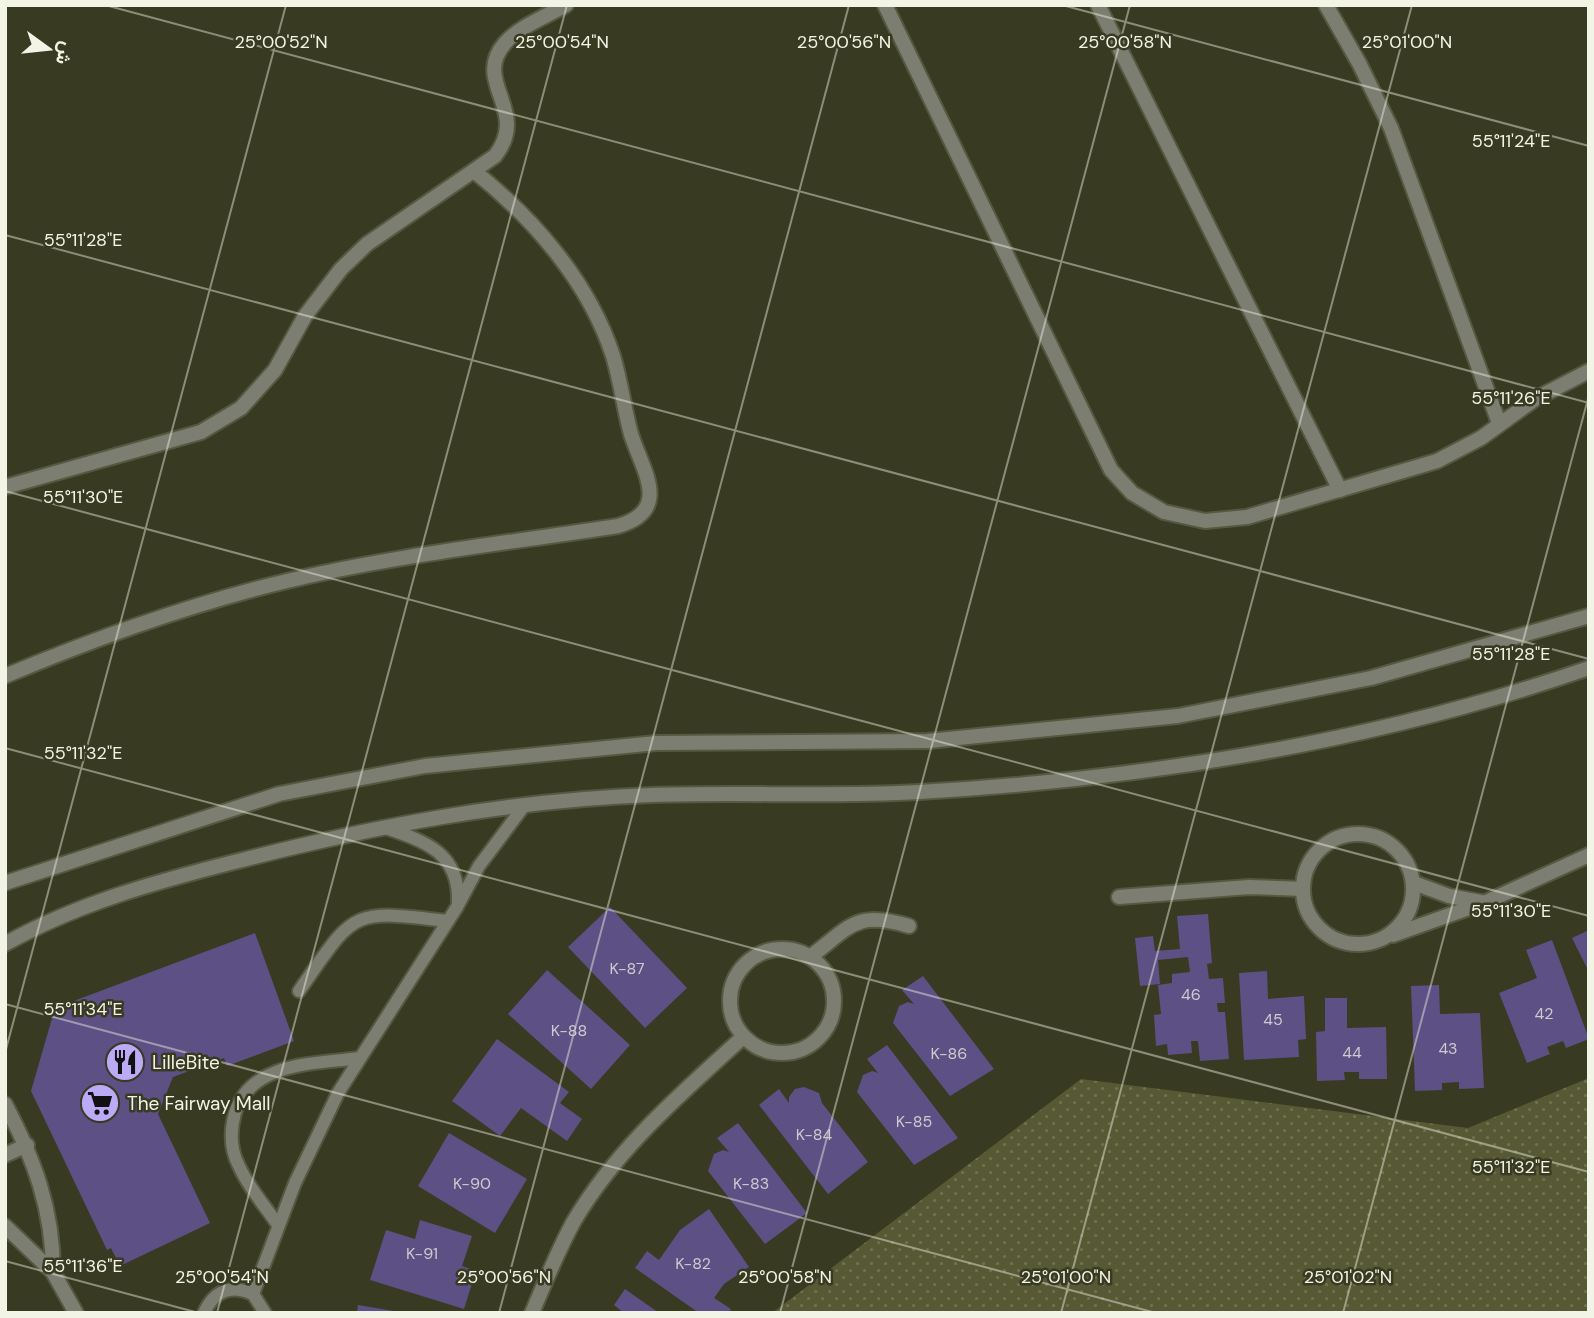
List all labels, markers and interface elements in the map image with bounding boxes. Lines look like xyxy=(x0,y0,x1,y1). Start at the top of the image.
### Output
north arrow xyxy=(14,14,84,84)
text: 25°00'52"N xyxy=(234,30,328,54)
text: 25°00'54"N xyxy=(515,30,609,54)
text: 25°00'56"N xyxy=(797,30,891,54)
text: 25°00'58"N xyxy=(1078,30,1172,54)
text: 25°01'00"N xyxy=(1362,30,1452,54)
text: ش xyxy=(50,39,80,68)
text: 55°11'24"E xyxy=(1472,129,1550,153)
text: 55°11'28"E xyxy=(44,228,122,252)
text: 55°11'26"E xyxy=(1471,386,1551,410)
text: 55°11'30"E xyxy=(43,485,123,509)
text: 55°11'28"E xyxy=(1472,642,1550,666)
text: 55°11'32"E xyxy=(44,741,122,765)
text: 55°11'30"E xyxy=(1471,899,1551,923)
house number: K-87 xyxy=(610,958,644,979)
house number: 46 xyxy=(1181,984,1201,1005)
text: 55°11'34"E xyxy=(43,997,123,1021)
house number: 42 xyxy=(1535,1003,1553,1024)
house number: 45 xyxy=(1263,1009,1283,1030)
house number: K-88 xyxy=(551,1020,587,1041)
house number: 43 xyxy=(1438,1038,1458,1059)
restaurant icon: LilleBite xyxy=(104,1041,146,1083)
house number: 44 xyxy=(1342,1042,1362,1063)
house number: K-86 xyxy=(931,1043,967,1064)
place label: LilleBite xyxy=(152,1050,220,1075)
supermarket icon: The Fairway Mall xyxy=(79,1082,121,1124)
place label: The Fairway Mall xyxy=(127,1091,271,1116)
house number: K-85 xyxy=(896,1111,932,1132)
house number: K-84 xyxy=(796,1124,833,1145)
text: 55°11'32"E xyxy=(1472,1155,1550,1179)
house number: K-90 xyxy=(453,1173,491,1194)
house number: K-83 xyxy=(733,1173,769,1194)
house number: K-91 xyxy=(406,1243,438,1264)
house number: K-82 xyxy=(675,1253,711,1274)
text: 55°11'36"E xyxy=(43,1254,123,1278)
text: 25°00'54"N xyxy=(175,1265,269,1289)
text: 25°00'56"N xyxy=(457,1265,551,1289)
text: 25°00'58"N xyxy=(738,1265,832,1289)
text: 25°01'00"N xyxy=(1021,1265,1111,1289)
text: 25°01'02"N xyxy=(1304,1265,1392,1289)

